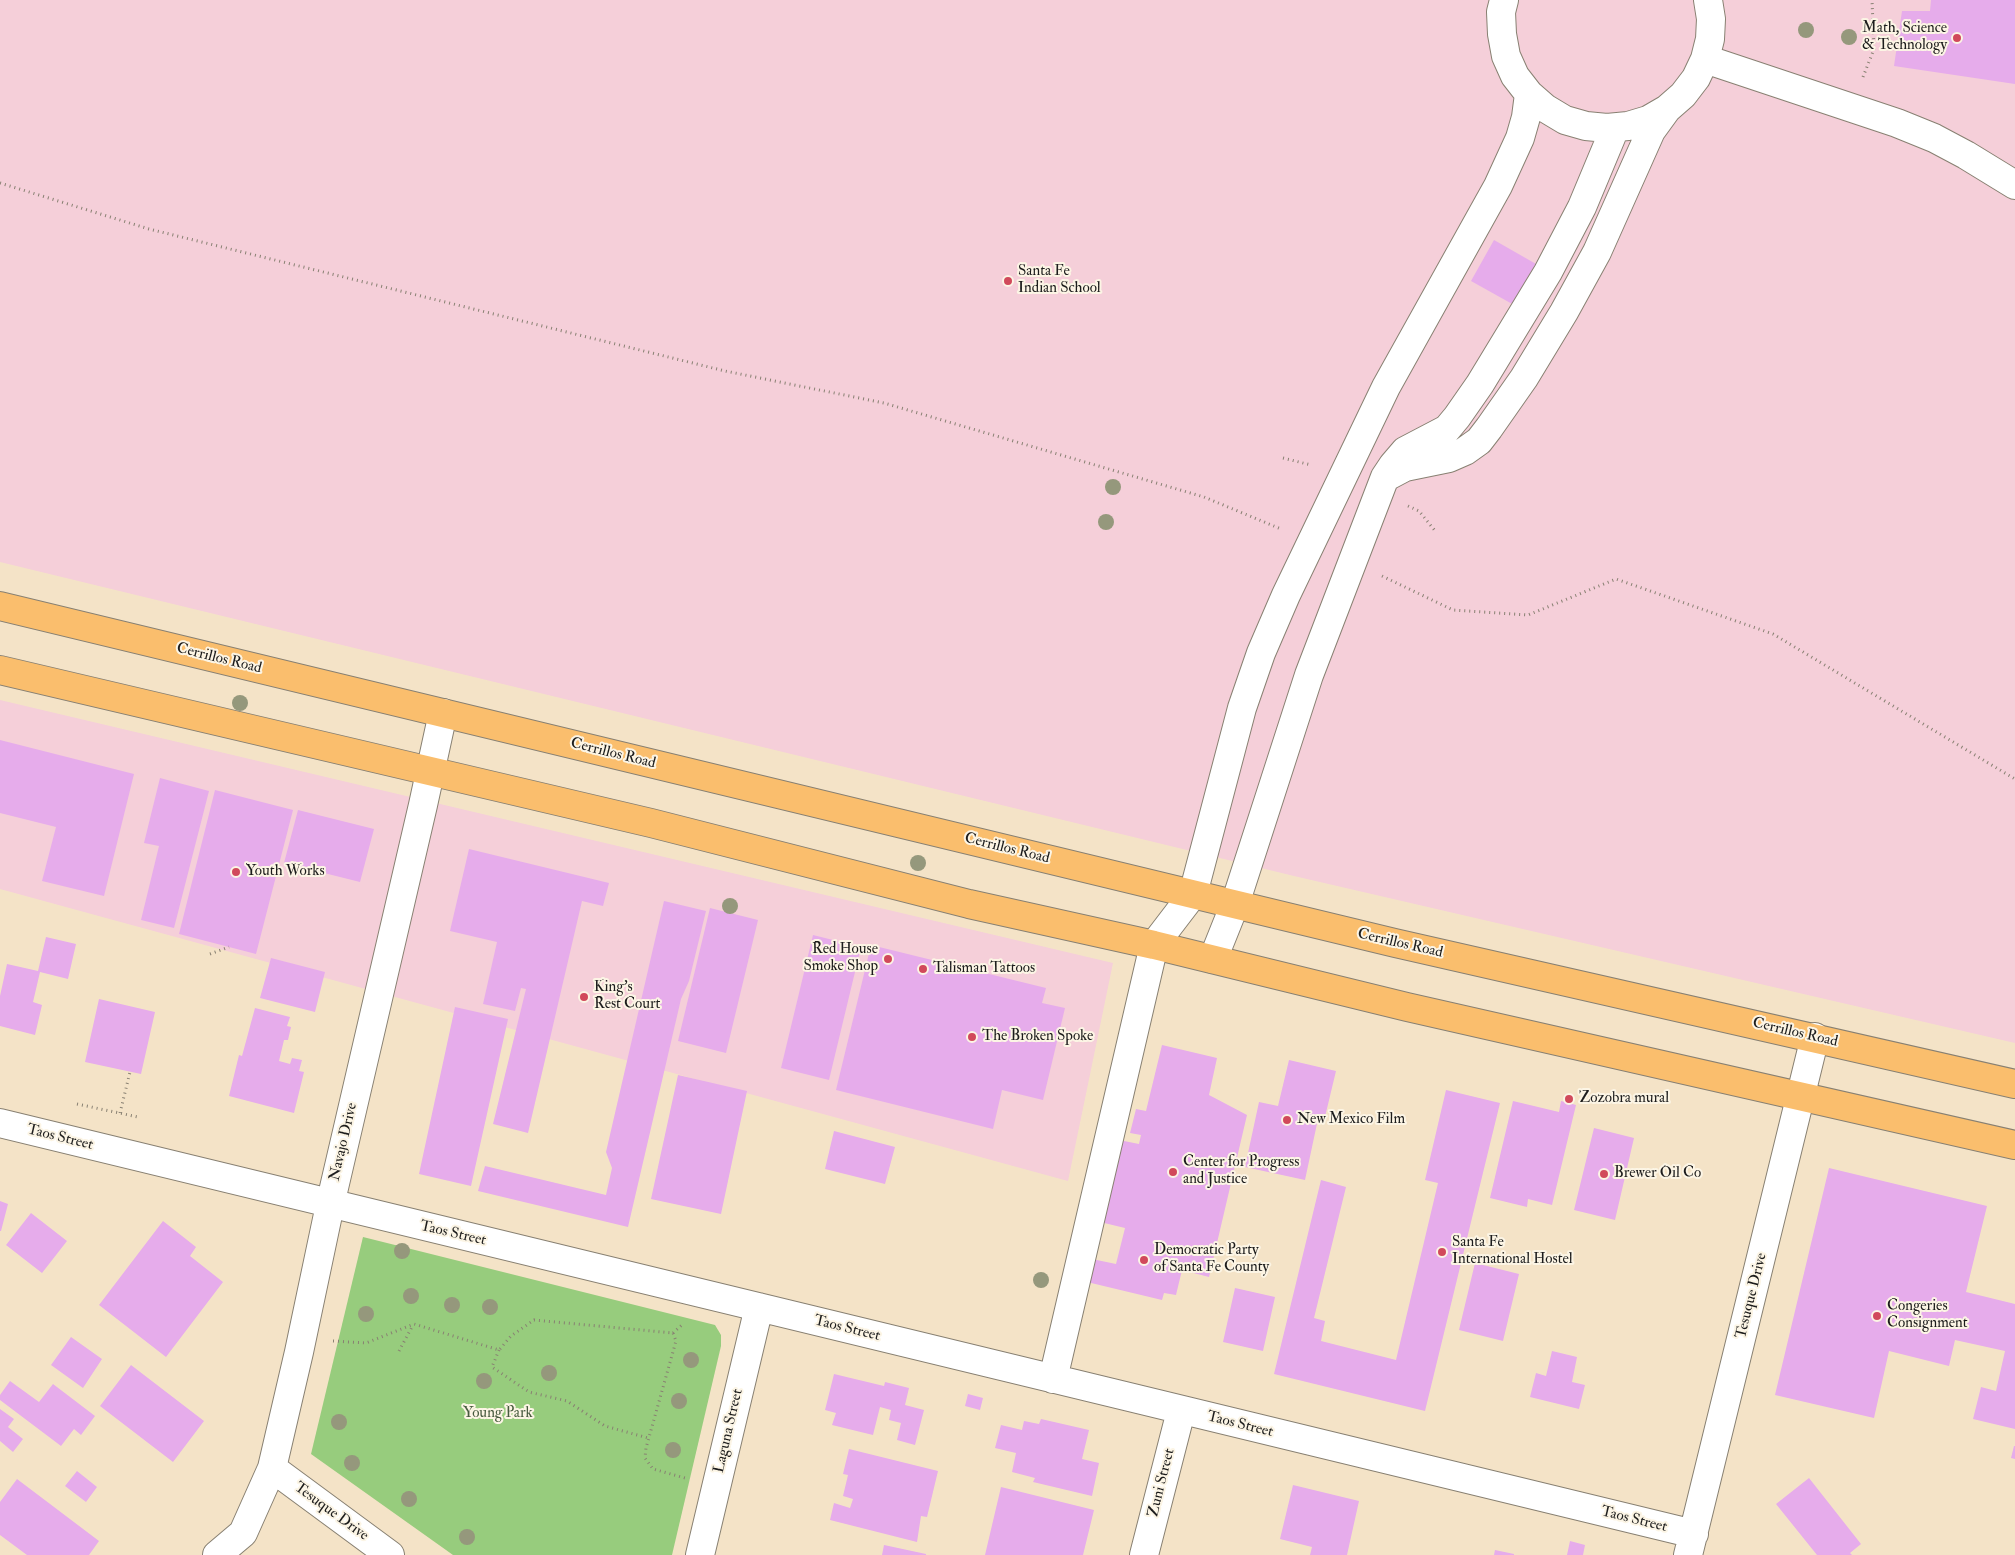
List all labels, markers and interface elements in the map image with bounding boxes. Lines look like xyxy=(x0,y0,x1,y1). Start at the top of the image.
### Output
place label: Math, Science & Technology xyxy=(1862,20,1947,55)
marker: Math, Science & Technology xyxy=(1951,32,1963,44)
place label: Santa Fe Indian School xyxy=(1018,263,1101,298)
marker: Santa Fe Indian School xyxy=(1002,275,1014,287)
street label: Cerrillos Road xyxy=(175,640,263,678)
street label: Cerrillos Road xyxy=(569,735,657,773)
street label: Cerrillos Road xyxy=(963,830,1051,868)
place label: Youth Works xyxy=(246,863,325,881)
marker: Youth Works xyxy=(230,866,242,878)
street label: Cerrillos Road xyxy=(1356,925,1444,963)
place label: Red House Smoke Shop xyxy=(804,941,878,976)
marker: Red House Smoke Shop xyxy=(882,953,894,965)
place label: Talisman Tattoos xyxy=(933,960,1035,978)
marker: Talisman Tattoos xyxy=(917,963,929,975)
place label: King's Rest Court xyxy=(594,979,660,1014)
marker: King's Rest Court xyxy=(578,991,590,1003)
street label: Cerrillos Road xyxy=(1751,1014,1839,1052)
place label: The Broken Spoke xyxy=(982,1028,1093,1046)
marker: The Broken Spoke xyxy=(966,1031,978,1043)
place label: Zozobra mural xyxy=(1579,1090,1669,1108)
marker: Zozobra mural xyxy=(1563,1093,1575,1105)
street label: Navajo Drive xyxy=(326,1101,362,1183)
place label: New Mexico Film xyxy=(1297,1111,1405,1129)
marker: New Mexico Film xyxy=(1281,1114,1293,1126)
street label: Taos Street xyxy=(25,1121,95,1155)
place label: Center for Progress and Justice xyxy=(1183,1154,1299,1189)
place label: Brewer Oil Co xyxy=(1614,1165,1701,1183)
marker: Center for Progress and Justice xyxy=(1167,1166,1179,1178)
marker: Brewer Oil Co xyxy=(1598,1168,1610,1180)
street label: Taos Street xyxy=(418,1218,488,1250)
place label: Santa Fe International Hostel xyxy=(1452,1234,1573,1269)
place label: Democratic Party of Santa Fe County xyxy=(1154,1242,1269,1277)
marker: Santa Fe International Hostel xyxy=(1436,1246,1448,1258)
street label: Tesuque Drive xyxy=(1733,1251,1771,1341)
marker: Democratic Party of Santa Fe County xyxy=(1138,1254,1150,1266)
place label: Congeries Consignment xyxy=(1887,1298,1968,1333)
marker: Congeries Consignment xyxy=(1871,1310,1883,1322)
street label: Taos Street xyxy=(812,1312,882,1346)
street label: Laguna Street xyxy=(711,1387,747,1475)
park label: Young Park xyxy=(463,1405,533,1423)
street label: Taos Street xyxy=(1205,1408,1275,1442)
street label: Zuni Street xyxy=(1145,1447,1179,1519)
street label: Tesuque Drive xyxy=(290,1479,372,1545)
street label: Taos Street xyxy=(1599,1503,1669,1537)

